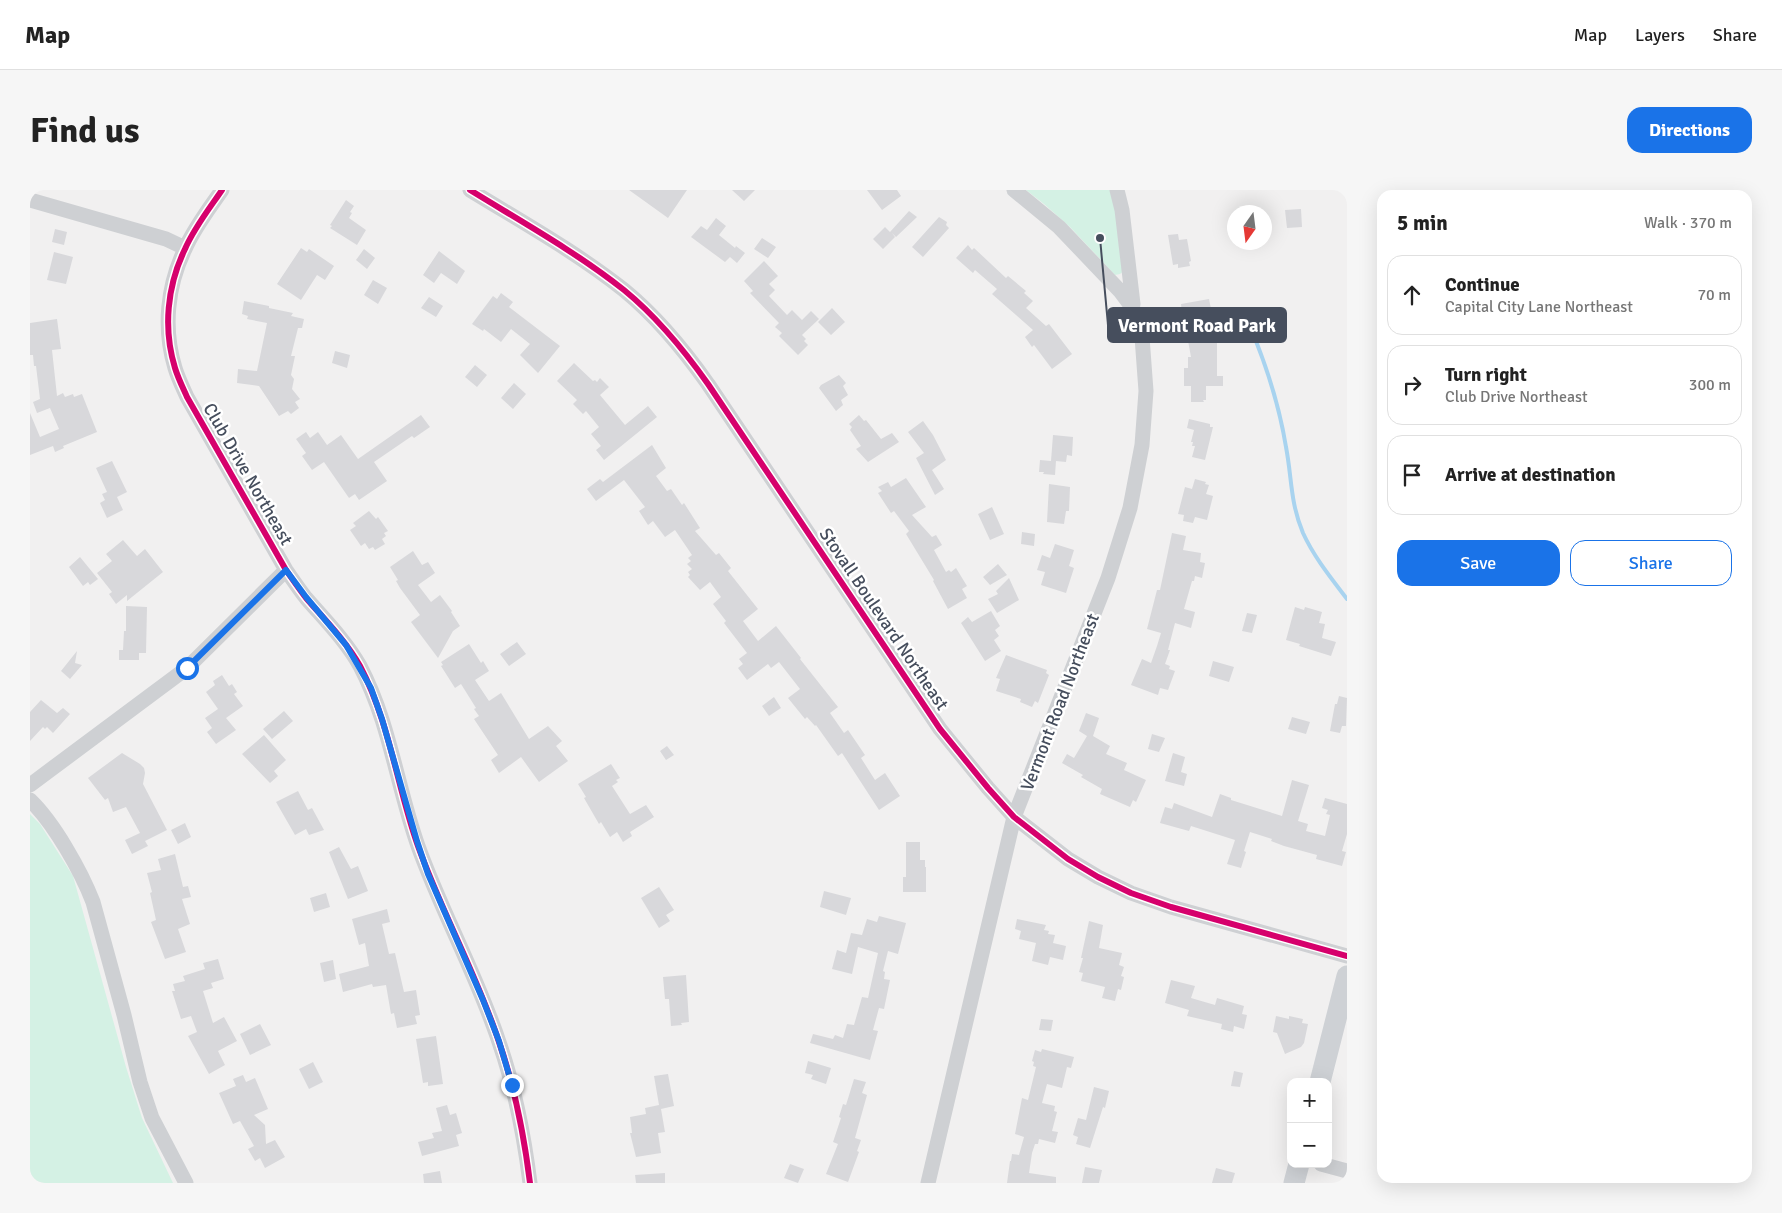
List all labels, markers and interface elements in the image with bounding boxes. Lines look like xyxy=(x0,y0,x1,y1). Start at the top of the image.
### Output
text: Map xyxy=(25,20,70,50)
text: Map xyxy=(1574,24,1607,46)
text: Layers xyxy=(1635,24,1685,46)
text: Share xyxy=(1713,24,1757,46)
button: Directions xyxy=(1627,107,1752,153)
text: Find us xyxy=(30,109,140,152)
north arrow xyxy=(1227,205,1272,250)
text: 5 min xyxy=(1397,210,1448,236)
text: Walk · 370 m xyxy=(1644,213,1732,233)
text: Continue xyxy=(1445,273,1520,297)
icon: ahead xyxy=(1398,281,1426,309)
text: 70 m xyxy=(1697,285,1731,305)
text: Capital City Lane Northeast xyxy=(1445,297,1633,317)
callout: Vermont Road Park xyxy=(1108,308,1286,342)
text: Vermont Road Park xyxy=(1118,314,1276,338)
text: Turn right xyxy=(1445,363,1527,387)
icon: right xyxy=(1398,371,1426,399)
text: 300 m xyxy=(1689,375,1731,395)
text: Club Drive Northeast xyxy=(1445,387,1588,407)
street label: Club Drive Northeast xyxy=(198,399,298,549)
icon: arrive xyxy=(1398,461,1426,489)
text: Arrive at destination xyxy=(1445,463,1616,487)
street label: Stovall Boulevard Northeast xyxy=(815,524,953,714)
button: Save xyxy=(1397,540,1560,586)
button: Share xyxy=(1570,540,1732,586)
street label: Vermont Road Northeast xyxy=(1016,610,1104,794)
route start xyxy=(176,657,199,680)
route end xyxy=(501,1074,524,1097)
map controls xyxy=(1287,1078,1332,1168)
button: + xyxy=(1287,1078,1332,1123)
button: − xyxy=(1287,1123,1332,1168)

